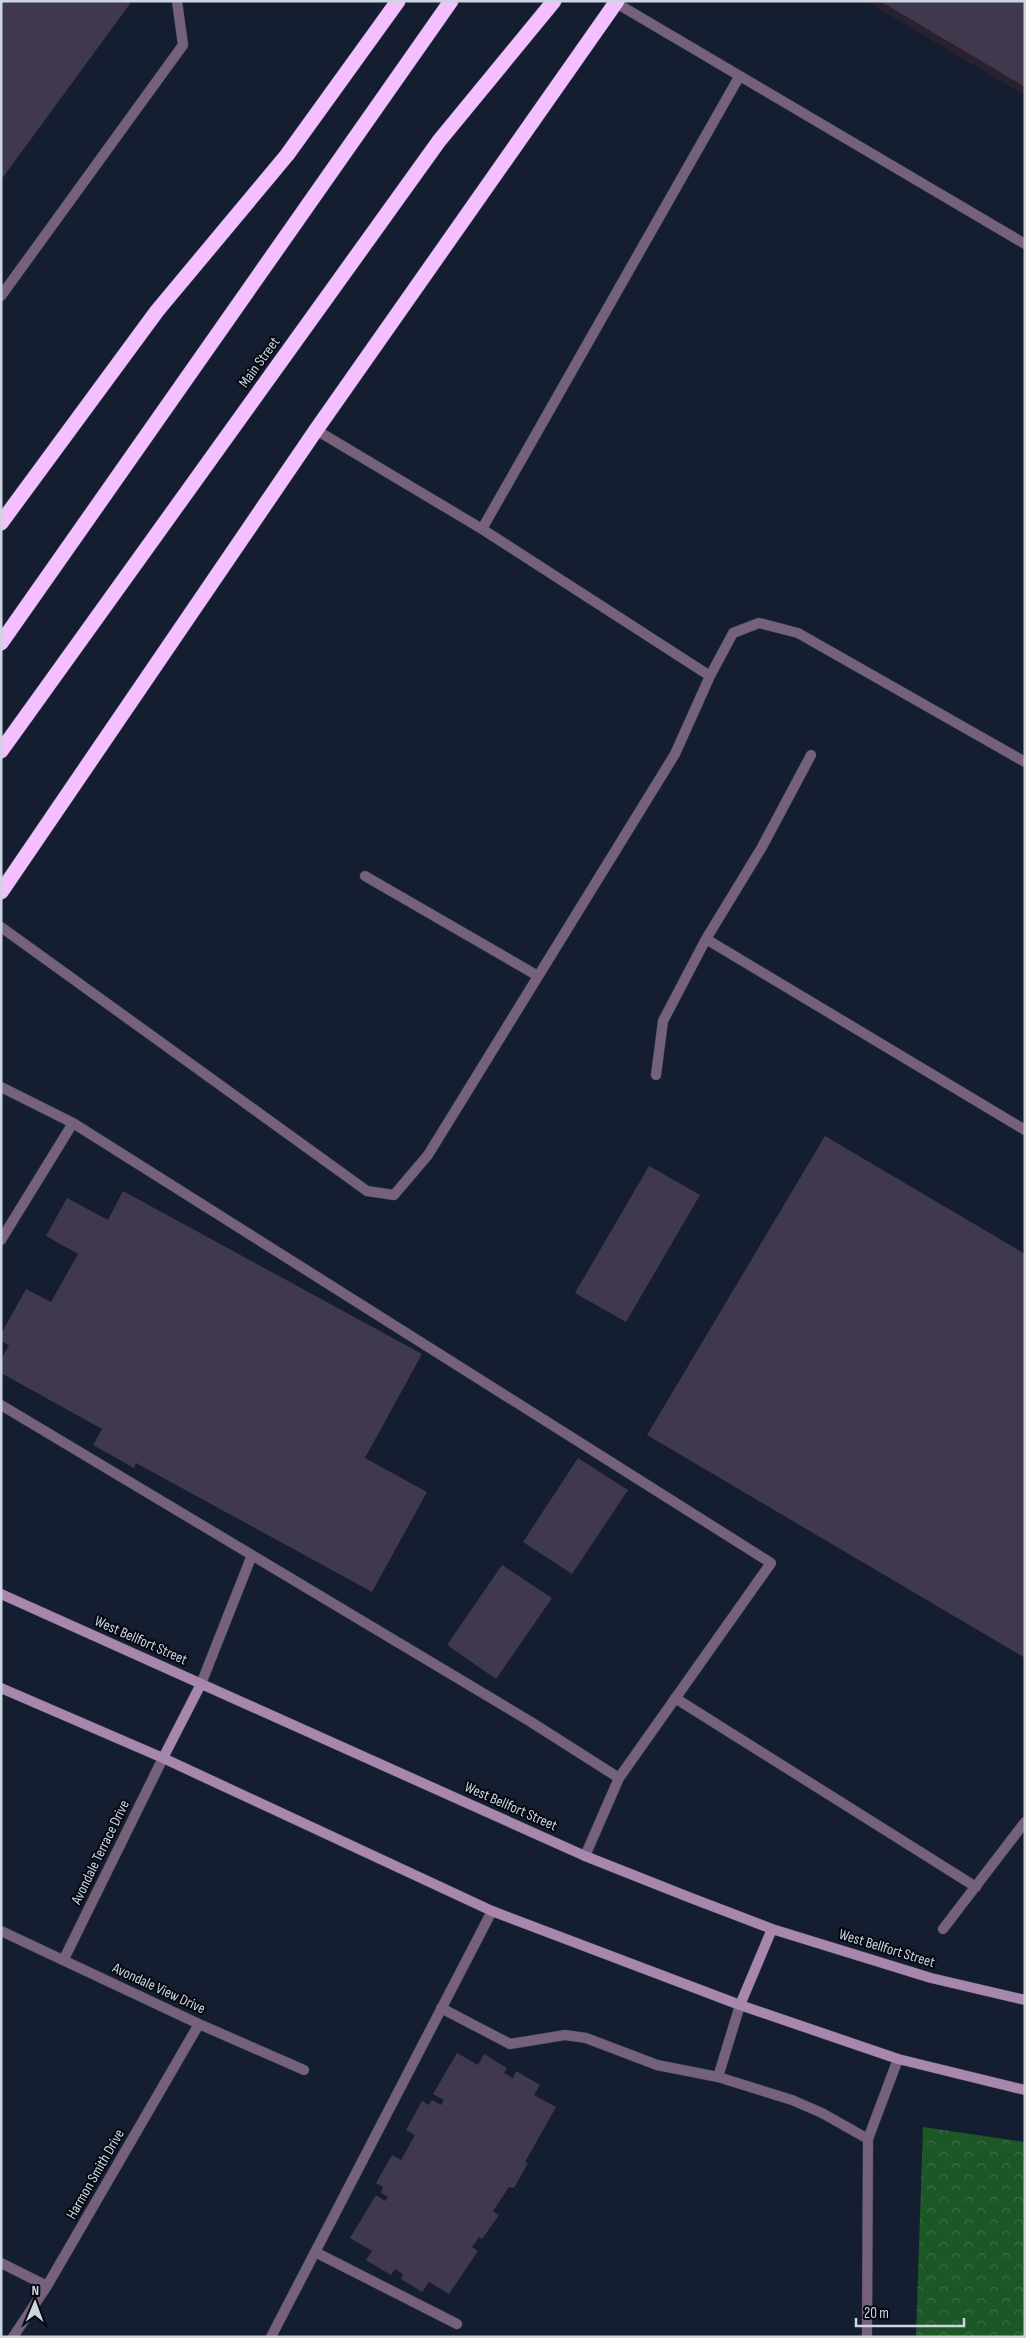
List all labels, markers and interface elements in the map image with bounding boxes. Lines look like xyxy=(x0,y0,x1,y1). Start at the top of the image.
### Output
street label: Main Street xyxy=(235,333,284,391)
street label: West Bellfort Street xyxy=(91,1612,190,1670)
street label: West Bellfort Street xyxy=(461,1778,560,1836)
street label: Avondale Terrace Drive xyxy=(67,1797,134,1908)
street label: West Bellfort Street xyxy=(837,1925,938,1972)
street label: Avondale View Drive xyxy=(108,1958,208,2018)
street label: Harmon Smith Drive xyxy=(62,2126,129,2223)
north arrow xyxy=(10,2278,60,2328)
text: N xyxy=(31,2282,39,2299)
scale bar xyxy=(856,2296,964,2328)
text: 20 m xyxy=(864,2304,889,2323)

